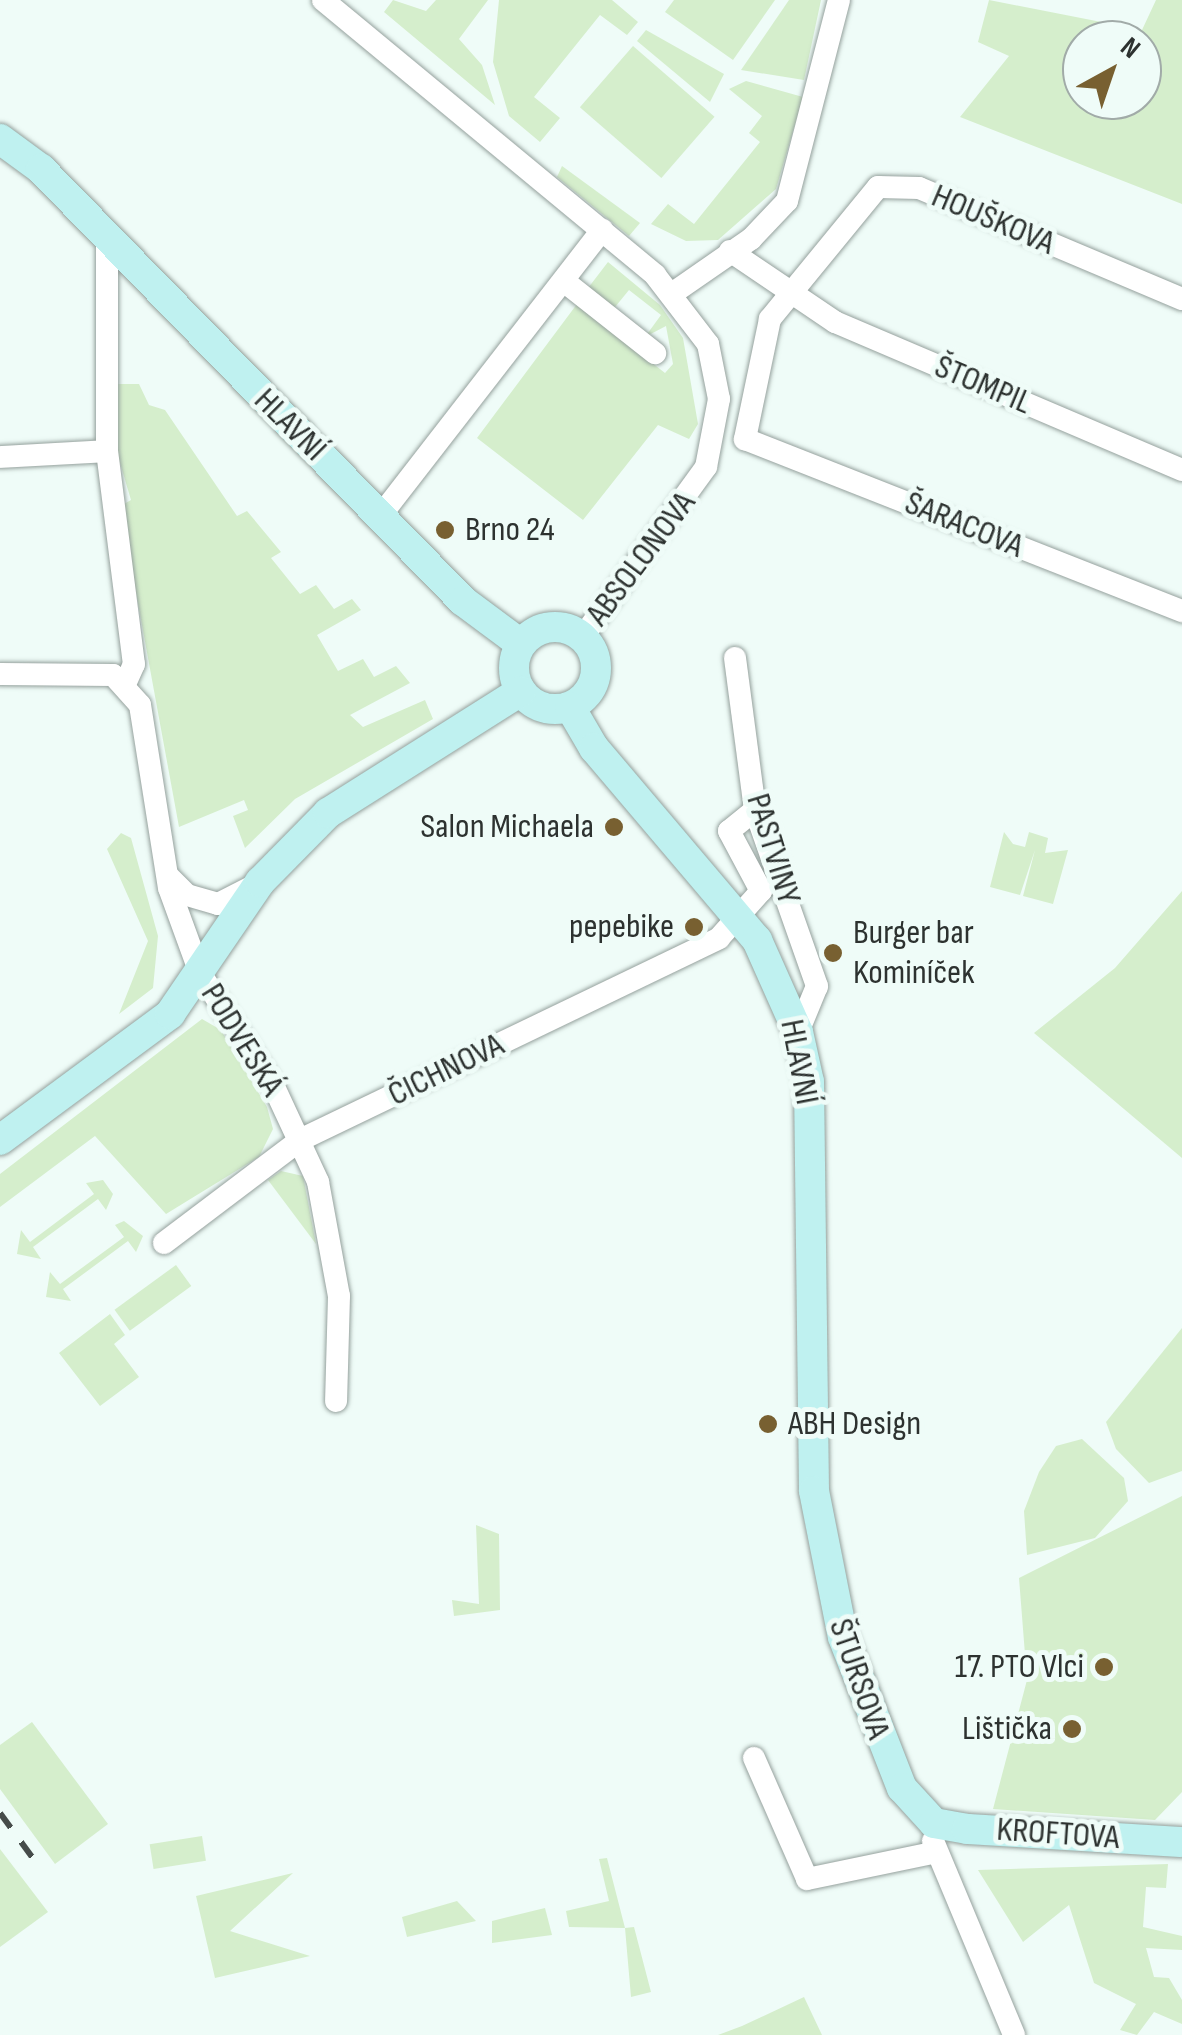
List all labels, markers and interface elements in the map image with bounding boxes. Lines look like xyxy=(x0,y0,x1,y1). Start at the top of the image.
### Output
north arrow xyxy=(1062,20,1162,120)
text: N xyxy=(1114,31,1147,66)
street label: HOUŠKOVA xyxy=(925,175,1061,265)
street label: ŠTOMPIL xyxy=(928,346,1038,424)
street label: HLAVNÍ xyxy=(245,380,335,470)
street label: ŠARACOVA xyxy=(899,482,1029,568)
street label: ABSOLONOVA xyxy=(577,484,705,634)
place label: Brno 24 xyxy=(465,509,555,551)
marker: Brno 24 xyxy=(434,519,456,541)
street label: PASTVINY xyxy=(736,789,810,909)
place label: Salon Michaela xyxy=(420,806,594,848)
marker: Salon Michaela xyxy=(603,816,625,838)
place label: pepebike xyxy=(569,906,674,948)
place label: Burger bar Kominíček xyxy=(853,912,975,994)
marker: pepebike xyxy=(683,916,705,938)
marker: Burger bar Kominíček xyxy=(822,942,844,964)
street label: PODVESKÁ xyxy=(191,976,293,1104)
street label: HLAVNÍ xyxy=(770,1016,828,1108)
street label: ČICHNOVA xyxy=(381,1024,511,1116)
place label: ABH Design xyxy=(788,1403,921,1445)
marker: ABH Design xyxy=(757,1413,779,1435)
street label: ŠTURSOVA xyxy=(819,1613,899,1745)
place label: 17. PTO Vlci xyxy=(955,1646,1084,1688)
marker: 17. PTO Vlci xyxy=(1093,1656,1115,1678)
place label: Lištička xyxy=(962,1708,1052,1750)
marker: Lištička xyxy=(1061,1718,1083,1740)
street label: KROFTOVA xyxy=(995,1809,1121,1859)

